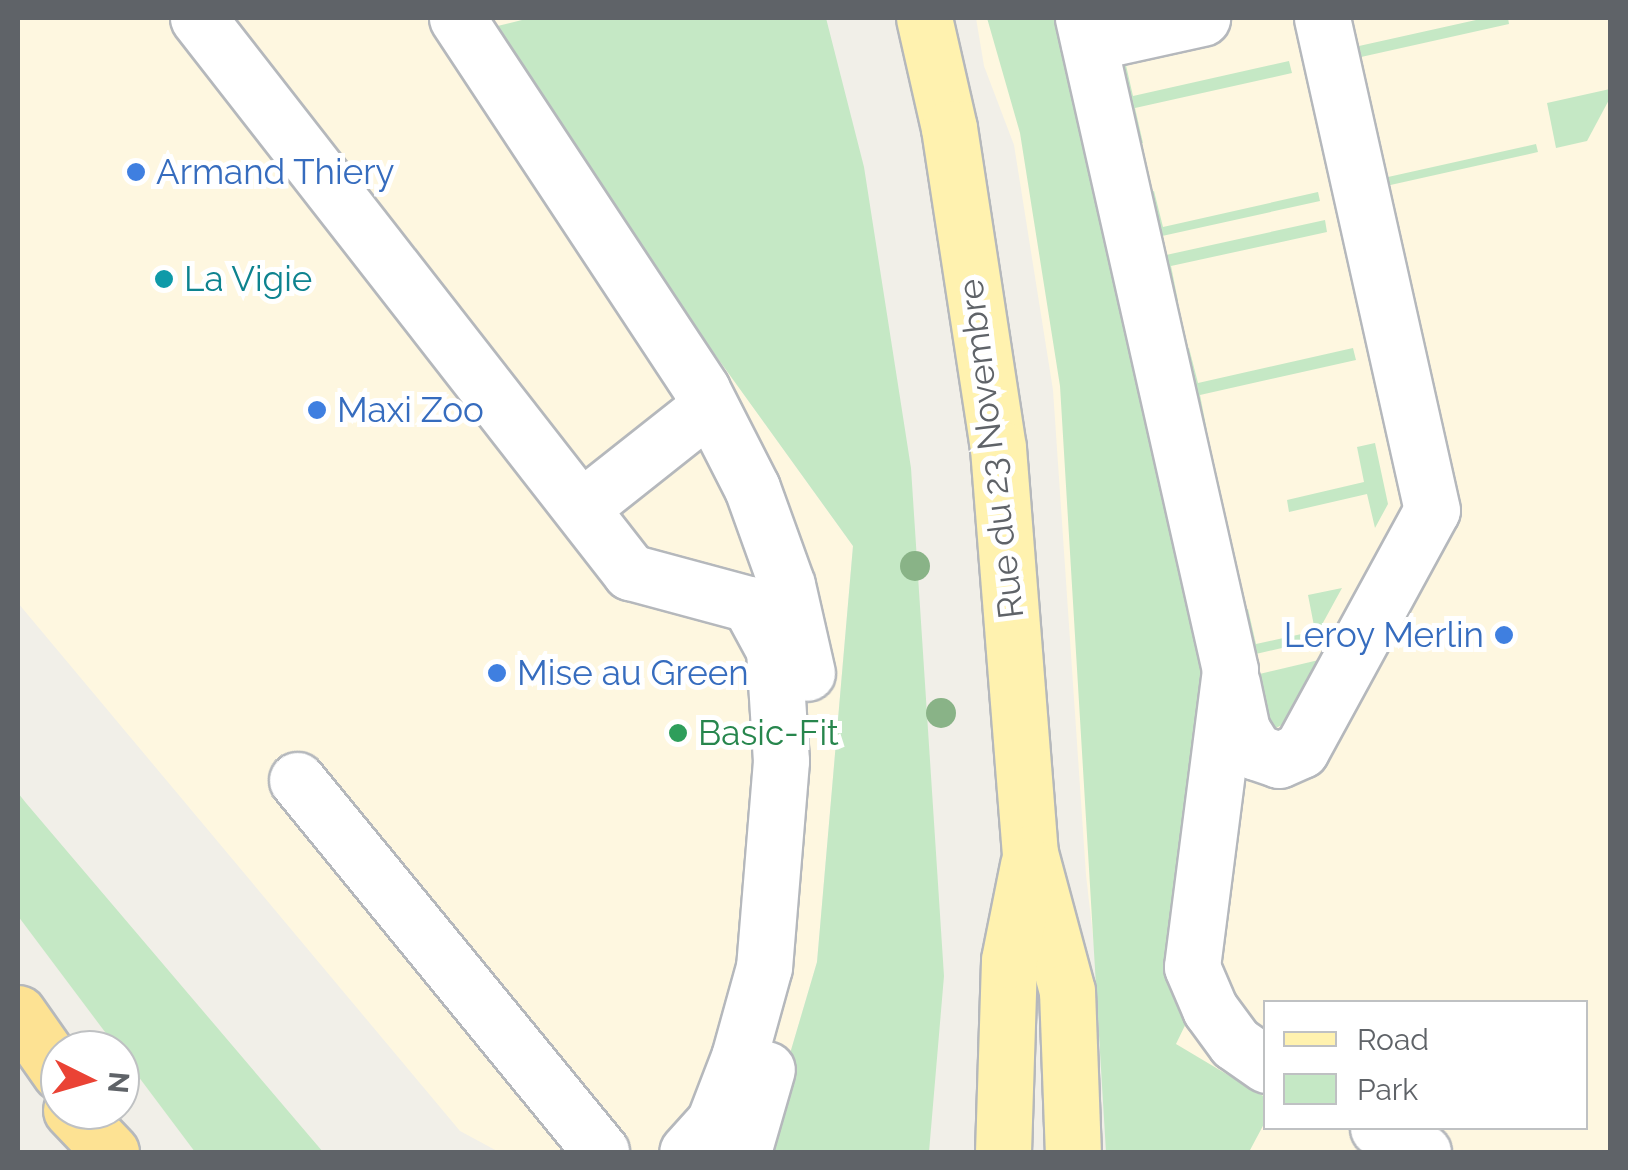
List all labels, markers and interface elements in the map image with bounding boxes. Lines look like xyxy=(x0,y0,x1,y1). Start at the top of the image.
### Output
place label: Armand Thiery xyxy=(156,151,395,193)
marker: Armand Thiery xyxy=(125,161,147,183)
place label: La Vigie xyxy=(184,258,314,300)
marker: La Vigie xyxy=(153,268,175,290)
street label: Rue du 23 Novembre xyxy=(949,277,1033,621)
place label: Maxi Zoo xyxy=(337,389,484,431)
marker: Maxi Zoo xyxy=(306,399,328,421)
place label: Leroy Merlin xyxy=(1283,614,1484,656)
marker: Leroy Merlin xyxy=(1493,624,1515,646)
place label: Mise au Green xyxy=(517,652,749,694)
marker: Mise au Green xyxy=(486,662,508,684)
place label: Basic-Fit xyxy=(698,712,839,754)
marker: Basic-Fit xyxy=(667,722,689,744)
legend xyxy=(1263,1000,1588,1130)
text: Road xyxy=(1357,1022,1429,1057)
north arrow xyxy=(40,1030,140,1130)
text: N xyxy=(101,1070,136,1095)
text: Park xyxy=(1357,1072,1418,1107)

